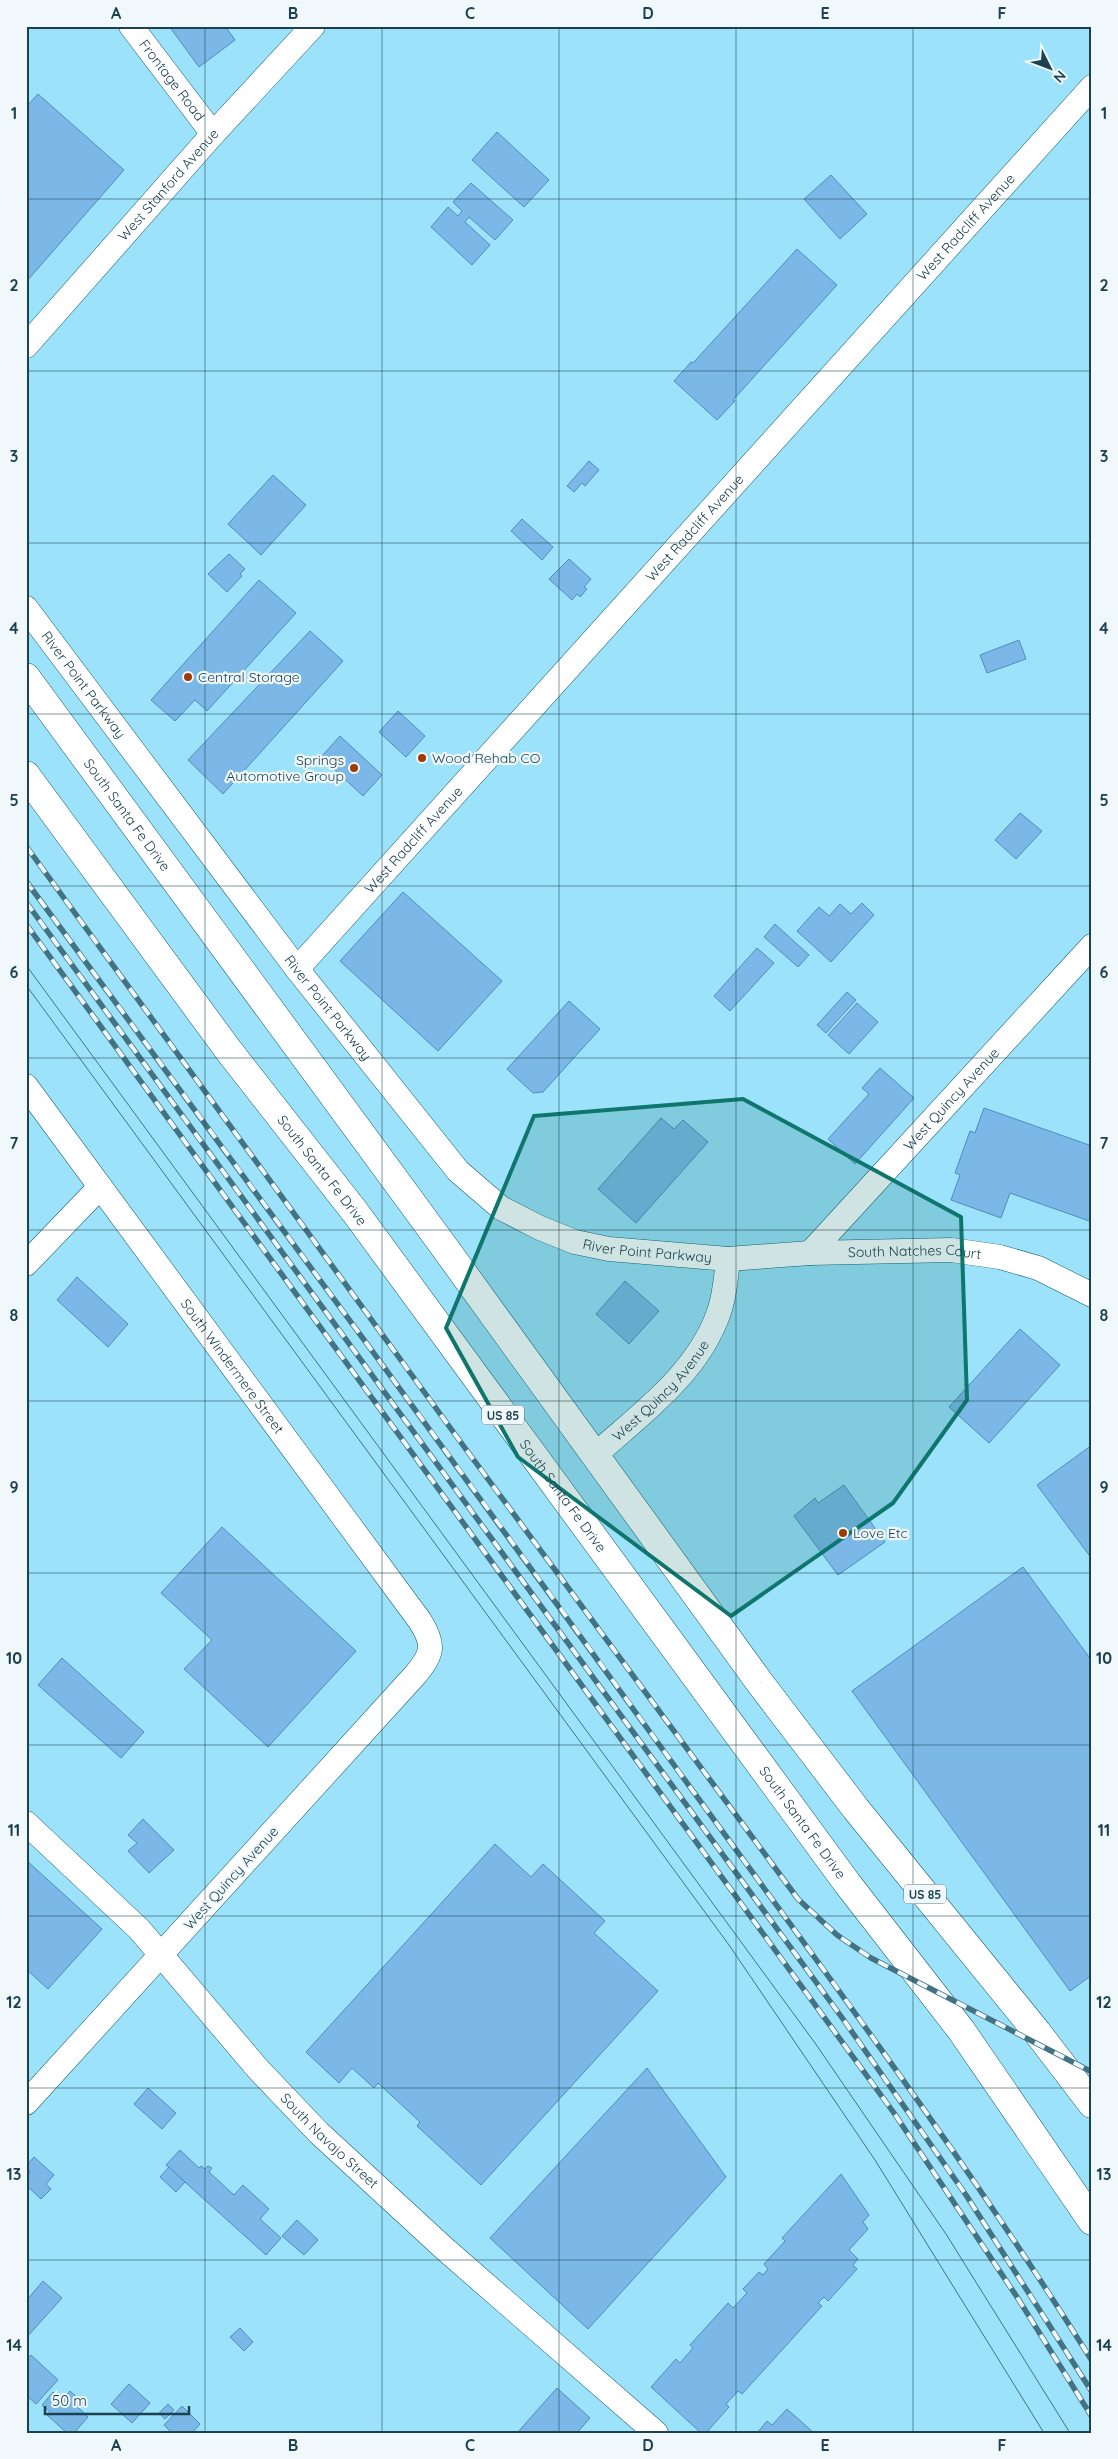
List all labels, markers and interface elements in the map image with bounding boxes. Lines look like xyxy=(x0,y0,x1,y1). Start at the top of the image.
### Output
text: A xyxy=(111,3,122,23)
text: B xyxy=(288,3,298,23)
text: C xyxy=(465,3,475,23)
text: D xyxy=(642,3,654,23)
text: E xyxy=(820,3,830,23)
text: F xyxy=(998,3,1007,23)
street label: Frontage Road xyxy=(135,36,209,124)
north arrow xyxy=(1026,42,1076,92)
text: N xyxy=(1050,67,1070,87)
text: 1 xyxy=(11,103,17,123)
text: 1 xyxy=(1101,103,1107,123)
street label: West Stanford Avenue xyxy=(114,125,223,245)
street label: West Radcliff Avenue xyxy=(913,170,1019,284)
text: 2 xyxy=(9,275,19,295)
text: 2 xyxy=(1099,275,1109,295)
text: 3 xyxy=(10,446,18,466)
text: 3 xyxy=(1100,446,1108,466)
street label: West Radcliff Avenue xyxy=(642,470,748,585)
text: 4 xyxy=(9,618,19,638)
text: 4 xyxy=(1099,618,1109,638)
street label: River Point Parkway xyxy=(37,627,130,742)
place label: Central Storage xyxy=(198,668,300,686)
marker: Central Storage xyxy=(182,671,194,683)
place label: Wood Rehab CO xyxy=(432,749,541,767)
place label: Springs Automotive Group xyxy=(226,751,344,785)
marker: Wood Rehab CO xyxy=(416,752,428,764)
street label: South Santa Fe Drive xyxy=(80,755,175,875)
marker: Springs Automotive Group xyxy=(348,762,360,774)
street label: West Radcliff Avenue xyxy=(361,782,466,897)
text: 5 xyxy=(9,790,19,810)
text: 5 xyxy=(1099,790,1109,810)
street label: River Point Parkway xyxy=(281,951,375,1064)
text: 6 xyxy=(10,962,19,982)
text: 6 xyxy=(1100,962,1109,982)
street label: West Quincy Avenue xyxy=(900,1044,1003,1154)
street label: South Santa Fe Drive xyxy=(273,1111,371,1229)
text: 7 xyxy=(10,1133,19,1153)
text: 7 xyxy=(1100,1133,1109,1153)
street label: River Point Parkway xyxy=(581,1235,713,1267)
street label: South Natches Court xyxy=(848,1241,983,1263)
street label: South Windermere Street xyxy=(177,1295,288,1437)
text: 8 xyxy=(10,1305,19,1325)
text: 8 xyxy=(1100,1305,1109,1325)
street label: West Quincy Avenue xyxy=(608,1337,713,1445)
road number: US 85 xyxy=(482,1406,524,1424)
street label: South Santa Fe Drive xyxy=(516,1436,610,1556)
text: 9 xyxy=(9,1477,19,1497)
text: 9 xyxy=(1099,1477,1109,1497)
place label: Love Etc xyxy=(853,1524,908,1542)
marker: Love Etc xyxy=(837,1527,849,1539)
text: 10 xyxy=(6,1648,22,1668)
text: 10 xyxy=(1096,1648,1112,1668)
street label: South Santa Fe Drive xyxy=(755,1762,850,1882)
text: 11 xyxy=(8,1820,20,1840)
text: 11 xyxy=(1098,1820,1110,1840)
street label: West Quincy Avenue xyxy=(180,1822,282,1934)
road number: US 85 xyxy=(904,1885,946,1904)
text: 12 xyxy=(6,1992,22,2012)
text: 12 xyxy=(1096,1992,1112,2012)
street label: South Navajo Street xyxy=(277,2089,382,2192)
text: 13 xyxy=(7,2164,21,2184)
text: 13 xyxy=(1097,2164,1111,2184)
text: 14 xyxy=(6,2335,22,2355)
text: 14 xyxy=(1096,2335,1112,2355)
scale bar xyxy=(45,2384,189,2416)
text: 50 m xyxy=(52,2391,87,2410)
text: A xyxy=(111,2435,122,2455)
text: B xyxy=(288,2435,298,2455)
text: C xyxy=(465,2435,475,2455)
text: D xyxy=(642,2435,654,2455)
text: E xyxy=(820,2435,830,2455)
text: F xyxy=(998,2435,1007,2455)

